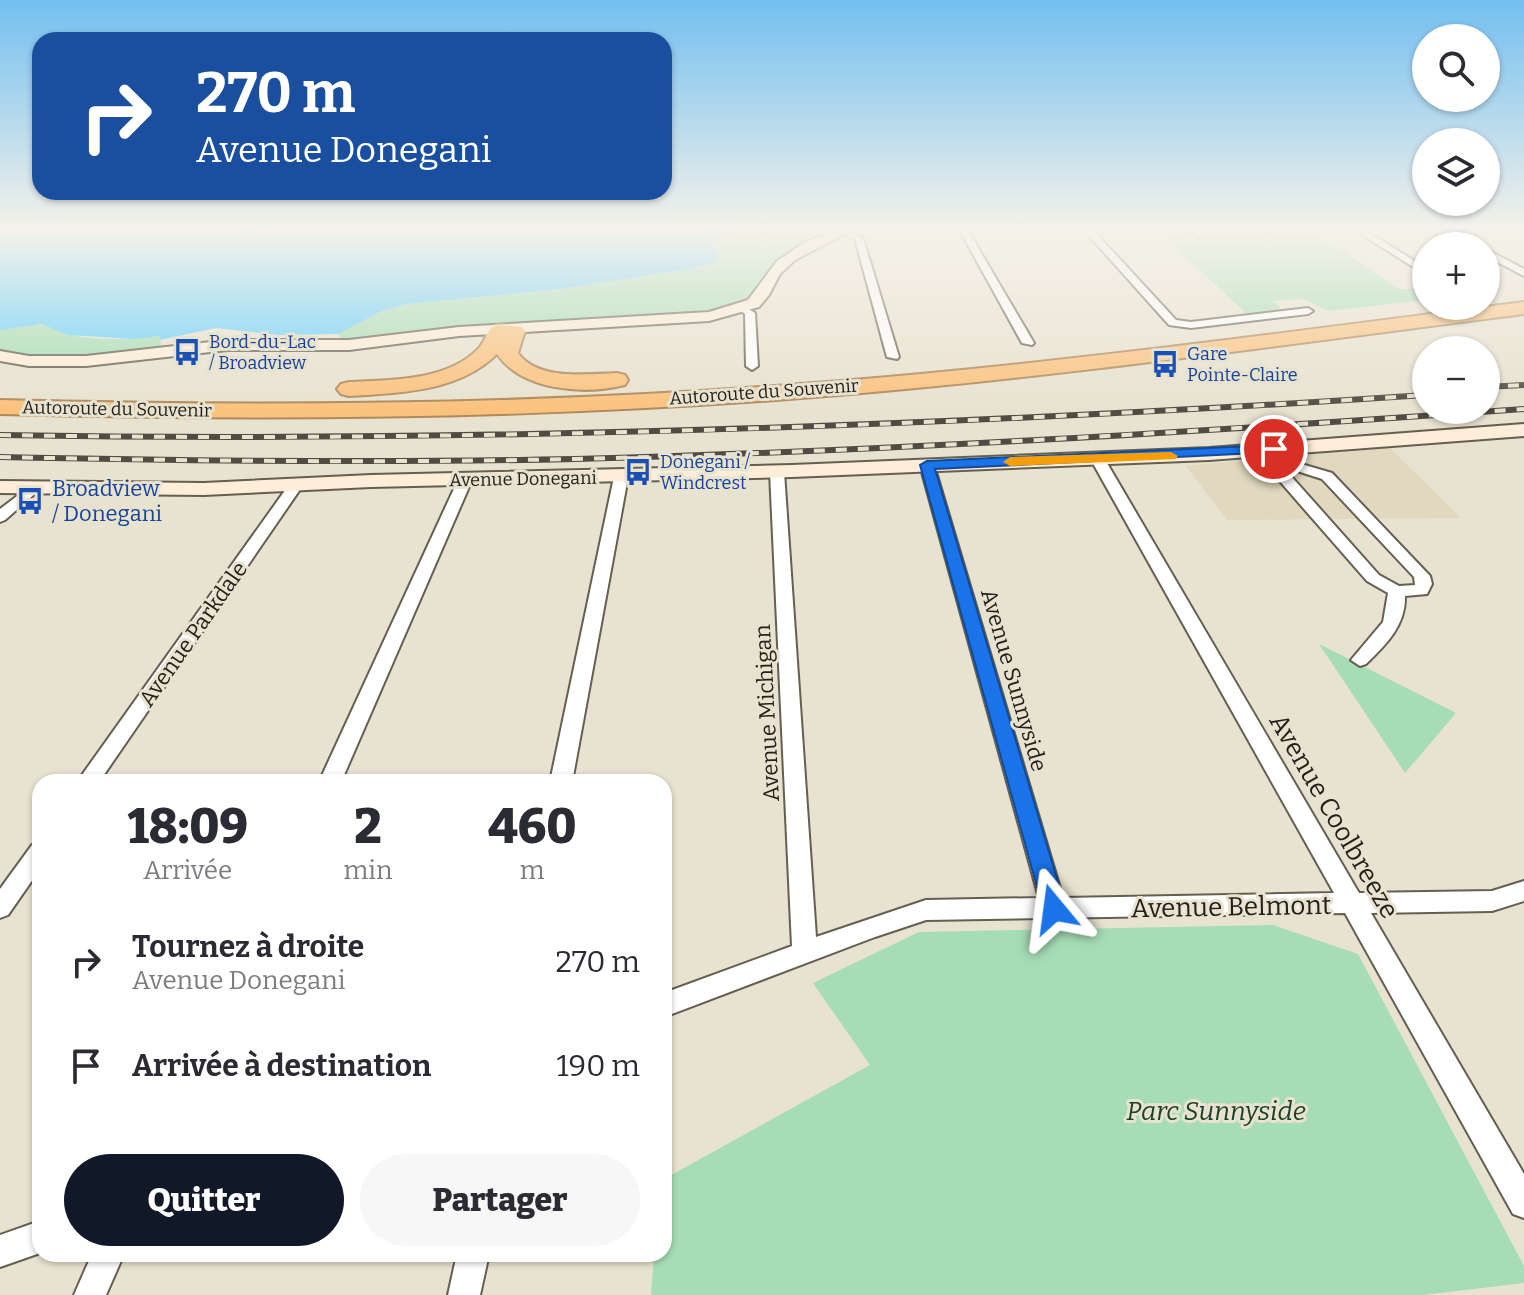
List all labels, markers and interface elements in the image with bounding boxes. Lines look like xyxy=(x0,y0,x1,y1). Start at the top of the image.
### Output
map controls xyxy=(1412,24,1500,424)
button: search xyxy=(1412,24,1500,112)
text: 270 m xyxy=(196,60,356,127)
icon: right xyxy=(64,64,168,168)
text: Avenue Donegani xyxy=(196,128,491,172)
button: layers xyxy=(1412,128,1500,216)
button: + xyxy=(1412,232,1500,320)
place label: Bord-du-Lac / Broadview xyxy=(209,331,316,374)
button: − xyxy=(1412,336,1500,424)
bus stop icon: Bord-du-Lac / Broadview xyxy=(172,337,202,367)
place label: Gare Pointe-Claire xyxy=(1187,343,1298,386)
bus stop icon: Gare Pointe-Claire xyxy=(1150,349,1180,379)
street label: Autoroute du Souvenir xyxy=(669,374,859,410)
street label: Autoroute du Souvenir xyxy=(22,396,212,422)
pin xyxy=(1240,415,1308,483)
icon: arrive xyxy=(1252,427,1296,471)
place label: Donegani / Windcrest xyxy=(660,451,750,494)
bus stop icon: Donegani / Windcrest xyxy=(623,457,653,487)
street label: Avenue Donegani xyxy=(449,467,597,491)
place label: Broadview / Donegani xyxy=(52,475,163,527)
bus stop icon: Broadview / Donegani xyxy=(15,486,45,516)
street label: Avenue Parkdale xyxy=(133,556,253,712)
street label: Avenue Sunnyside xyxy=(975,586,1053,774)
street label: Avenue Michigan xyxy=(749,624,785,802)
street label: Avenue Coolbreeze xyxy=(1263,708,1405,924)
text: 18:09 xyxy=(127,798,248,856)
text: 2 xyxy=(354,798,382,856)
text: 460 xyxy=(488,798,577,856)
text: Arrivée xyxy=(143,855,232,886)
text: min xyxy=(344,855,393,886)
text: m xyxy=(520,855,545,886)
position arrow xyxy=(1012,867,1096,951)
street label: Avenue Belmont xyxy=(1131,890,1332,924)
text: Tournez à droite xyxy=(132,929,364,965)
icon: right xyxy=(64,940,108,984)
text: 270 m xyxy=(556,944,640,980)
text: Avenue Donegani xyxy=(132,965,345,996)
icon: arrive xyxy=(64,1044,108,1088)
text: Arrivée à destination xyxy=(132,1048,431,1084)
text: 190 m xyxy=(556,1048,640,1084)
park label: Parc Sunnyside xyxy=(1126,1096,1306,1127)
button: Quitter xyxy=(64,1154,344,1246)
button: Partager xyxy=(360,1154,640,1246)

